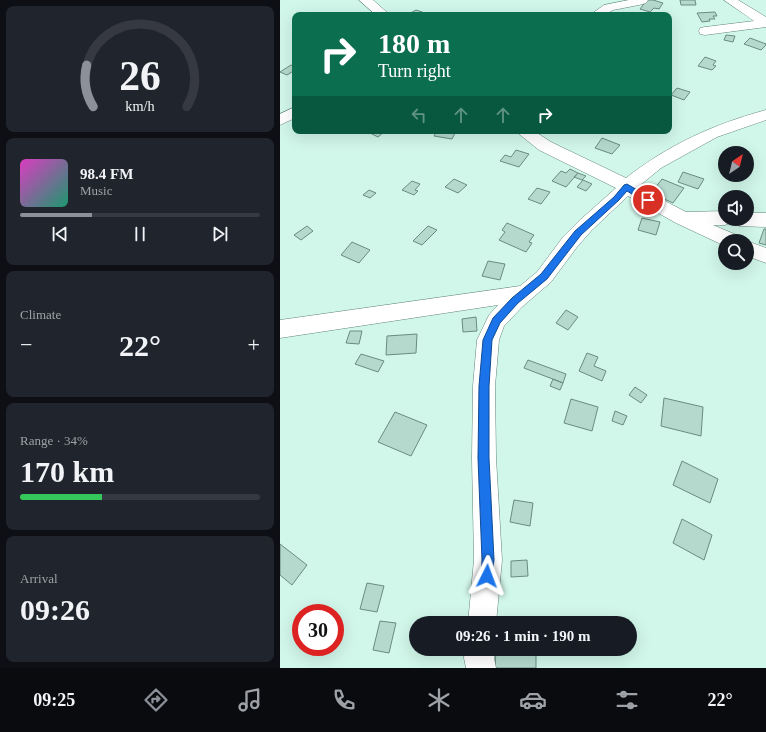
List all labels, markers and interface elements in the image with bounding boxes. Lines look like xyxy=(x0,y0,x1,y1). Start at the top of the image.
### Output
icon: right xyxy=(312,28,364,80)
text: 180 m xyxy=(378,28,450,59)
text: 26 xyxy=(119,53,161,99)
text: Turn right xyxy=(378,61,451,81)
text: km/h xyxy=(125,98,155,114)
icon: left xyxy=(408,104,430,126)
icon: ahead xyxy=(450,104,472,126)
icon: ahead xyxy=(492,104,514,126)
icon: right xyxy=(534,104,556,126)
north arrow xyxy=(718,146,754,182)
map controls xyxy=(718,146,754,270)
text: 98.4 FM xyxy=(80,166,133,182)
text: Music xyxy=(80,183,113,198)
pin xyxy=(631,183,665,217)
icon: arrive xyxy=(637,189,659,211)
button: sound xyxy=(718,190,754,226)
icon: previous xyxy=(49,223,71,245)
icon: pause xyxy=(129,223,151,245)
icon: next xyxy=(209,223,231,245)
button: search xyxy=(718,234,754,270)
text: Climate xyxy=(20,307,61,322)
text: 22° xyxy=(119,329,161,362)
text: − xyxy=(20,332,32,357)
text: + xyxy=(248,332,260,357)
text: Range · 34% xyxy=(20,433,88,448)
text: 170 km xyxy=(20,455,114,488)
position arrow xyxy=(466,555,508,597)
text: Arrival xyxy=(20,571,58,586)
text: 09:26 xyxy=(20,593,90,626)
speed limit sign: 30 xyxy=(292,604,344,656)
text: 09:26 · 1 min · 190 m xyxy=(456,628,591,644)
icon: directions xyxy=(142,686,170,714)
icon: music xyxy=(236,686,264,714)
icon: phone xyxy=(330,686,358,714)
icon: climate xyxy=(425,686,453,714)
icon: car xyxy=(519,686,547,714)
icon: filters xyxy=(613,686,641,714)
text: 09:25 xyxy=(33,690,75,710)
text: 22° xyxy=(708,690,733,710)

